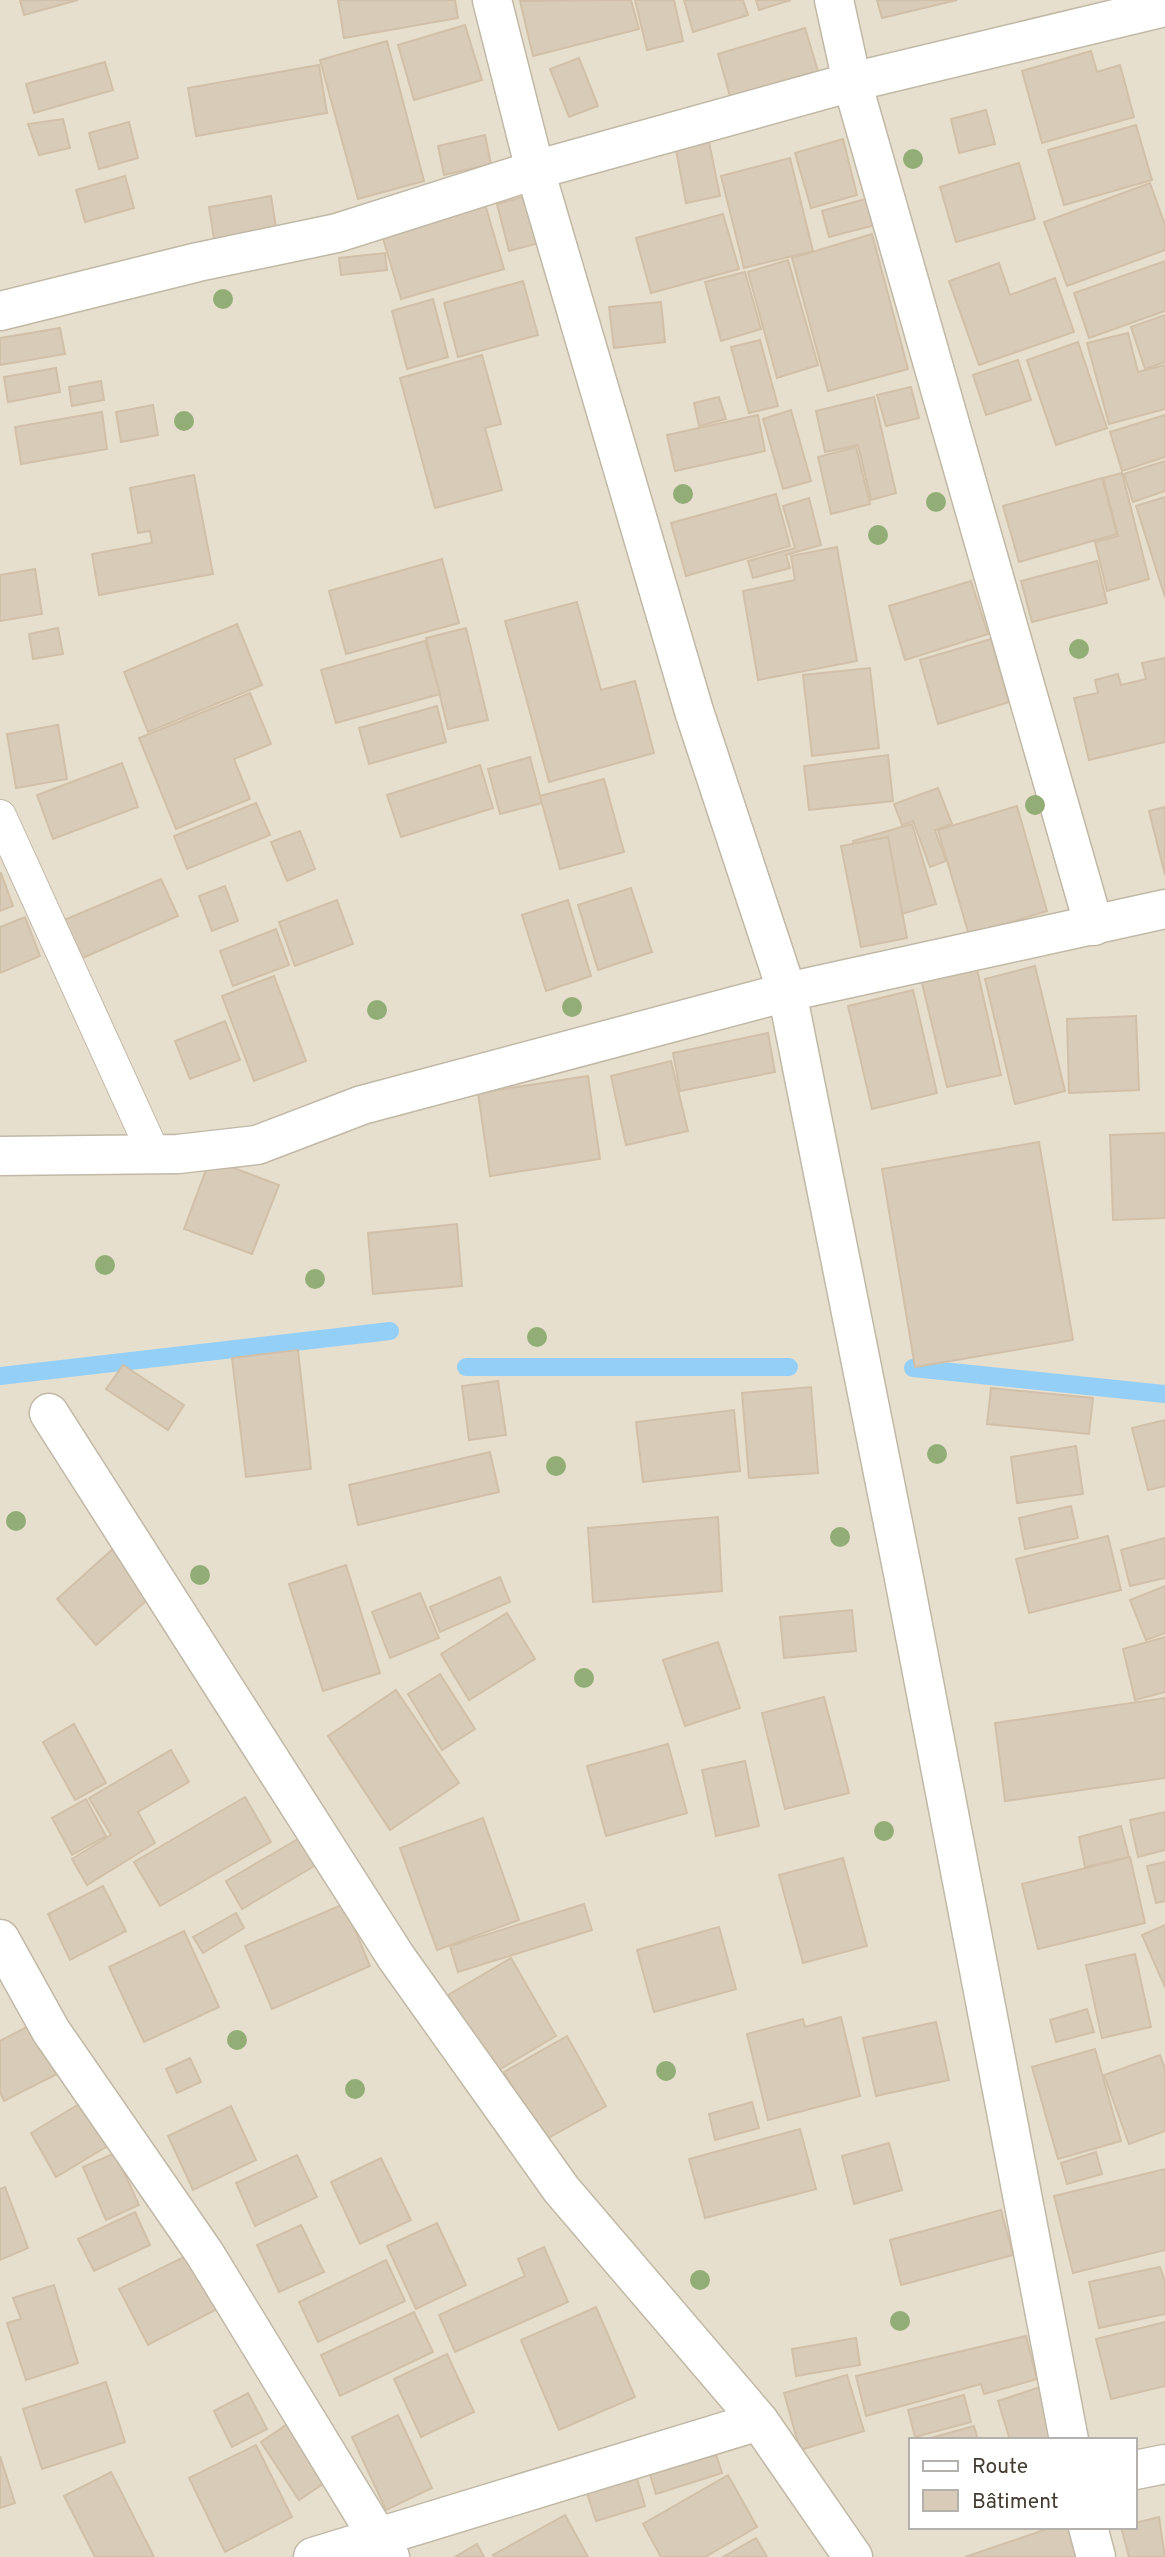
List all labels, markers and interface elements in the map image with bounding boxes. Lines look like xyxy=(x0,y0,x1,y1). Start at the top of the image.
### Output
legend xyxy=(909,2438,1137,2529)
text: Route xyxy=(972,2454,1028,2481)
text: Bâtiment xyxy=(972,2489,1059,2516)

